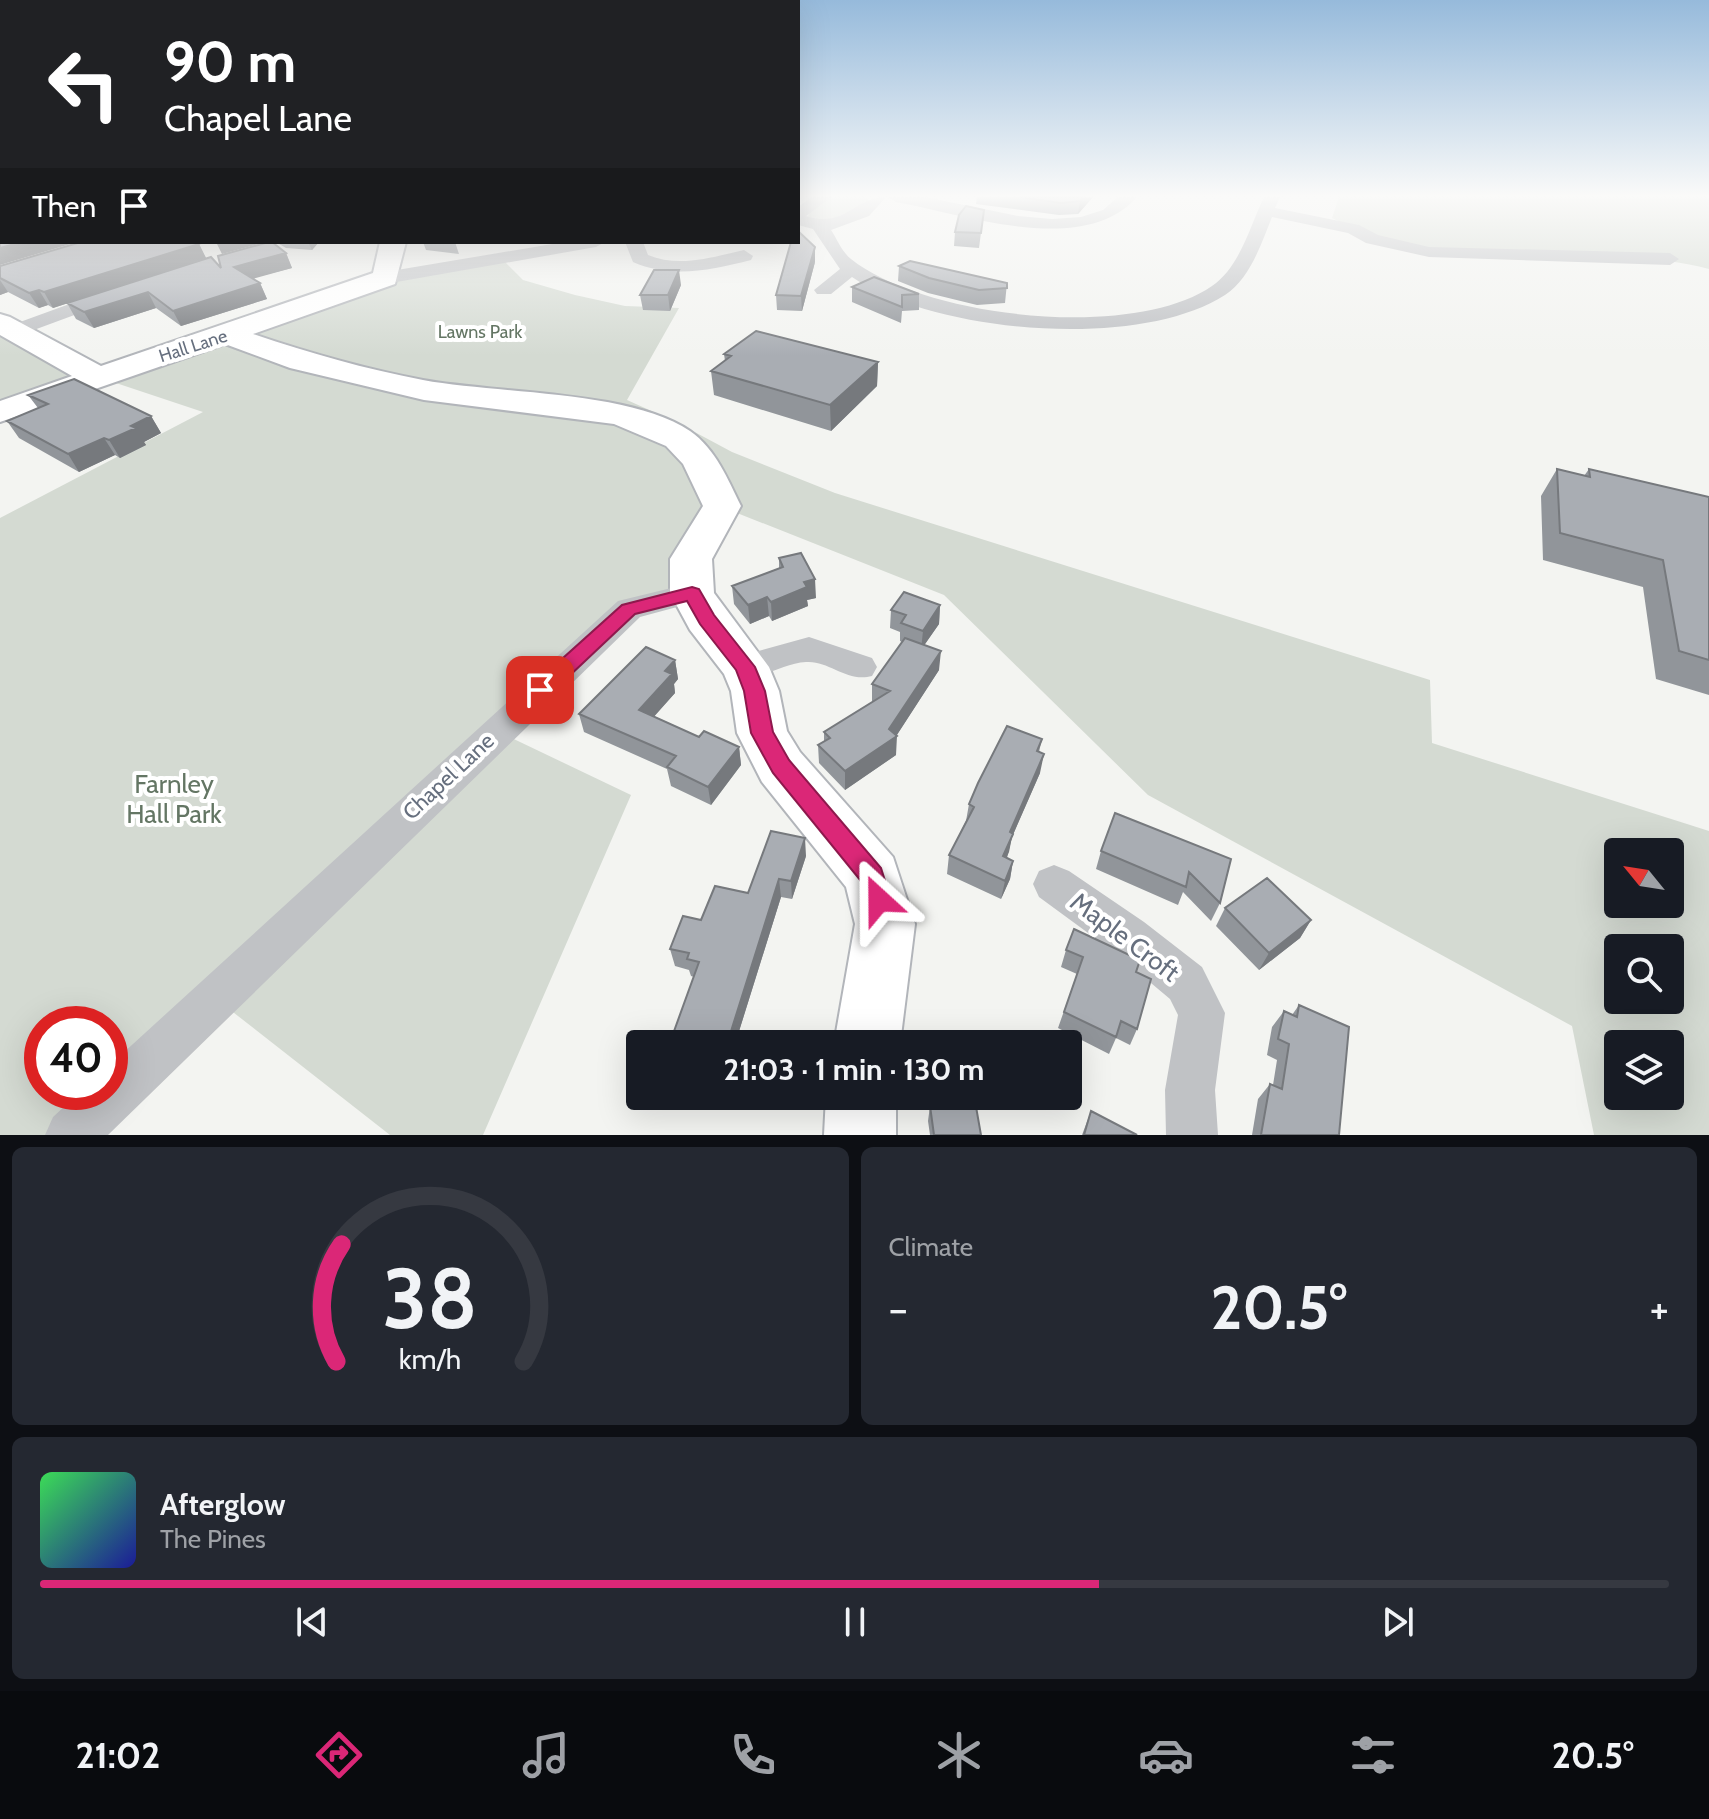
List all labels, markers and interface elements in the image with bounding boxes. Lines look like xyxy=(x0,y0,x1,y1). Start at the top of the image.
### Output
text: 90 m xyxy=(164,28,296,96)
icon: left xyxy=(32,32,136,136)
text: Chapel Lane xyxy=(164,96,352,140)
icon: arrive xyxy=(112,184,156,228)
text: Then xyxy=(32,188,96,225)
park label: Lawns Park xyxy=(438,321,523,343)
street label: Hall Lane xyxy=(156,325,230,367)
pin xyxy=(506,656,574,724)
icon: arrive xyxy=(518,668,562,712)
street label: Chapel Lane xyxy=(397,727,500,825)
park label: Farnley Hall Park xyxy=(126,768,222,830)
north arrow xyxy=(1604,838,1684,918)
map controls xyxy=(1604,838,1684,1110)
position arrow xyxy=(837,858,921,942)
street label: Maple Croft xyxy=(1064,886,1186,989)
button: search xyxy=(1604,934,1684,1014)
speed limit sign: 40 xyxy=(24,1006,128,1110)
button: layers xyxy=(1604,1030,1684,1110)
text: 21:03 · 1 min · 130 m xyxy=(724,1051,984,1088)
text: Climate xyxy=(889,1231,973,1263)
text: 38 xyxy=(383,1248,478,1349)
text: 20.5° xyxy=(1211,1271,1347,1344)
text: − xyxy=(889,1282,908,1335)
text: + xyxy=(1650,1282,1669,1335)
text: km/h xyxy=(399,1341,462,1376)
text: Afterglow xyxy=(160,1486,286,1523)
text: The Pines xyxy=(160,1523,266,1555)
icon: previous xyxy=(290,1600,334,1644)
icon: pause xyxy=(833,1600,877,1644)
icon: next xyxy=(1376,1600,1420,1644)
icon: directions xyxy=(311,1727,367,1783)
icon: music xyxy=(518,1727,574,1783)
icon: phone xyxy=(725,1727,781,1783)
icon: climate xyxy=(931,1727,987,1783)
icon: car xyxy=(1138,1727,1194,1783)
icon: filters xyxy=(1345,1727,1401,1783)
text: 21:02 xyxy=(75,1733,160,1777)
text: 20.5° xyxy=(1552,1733,1634,1777)

